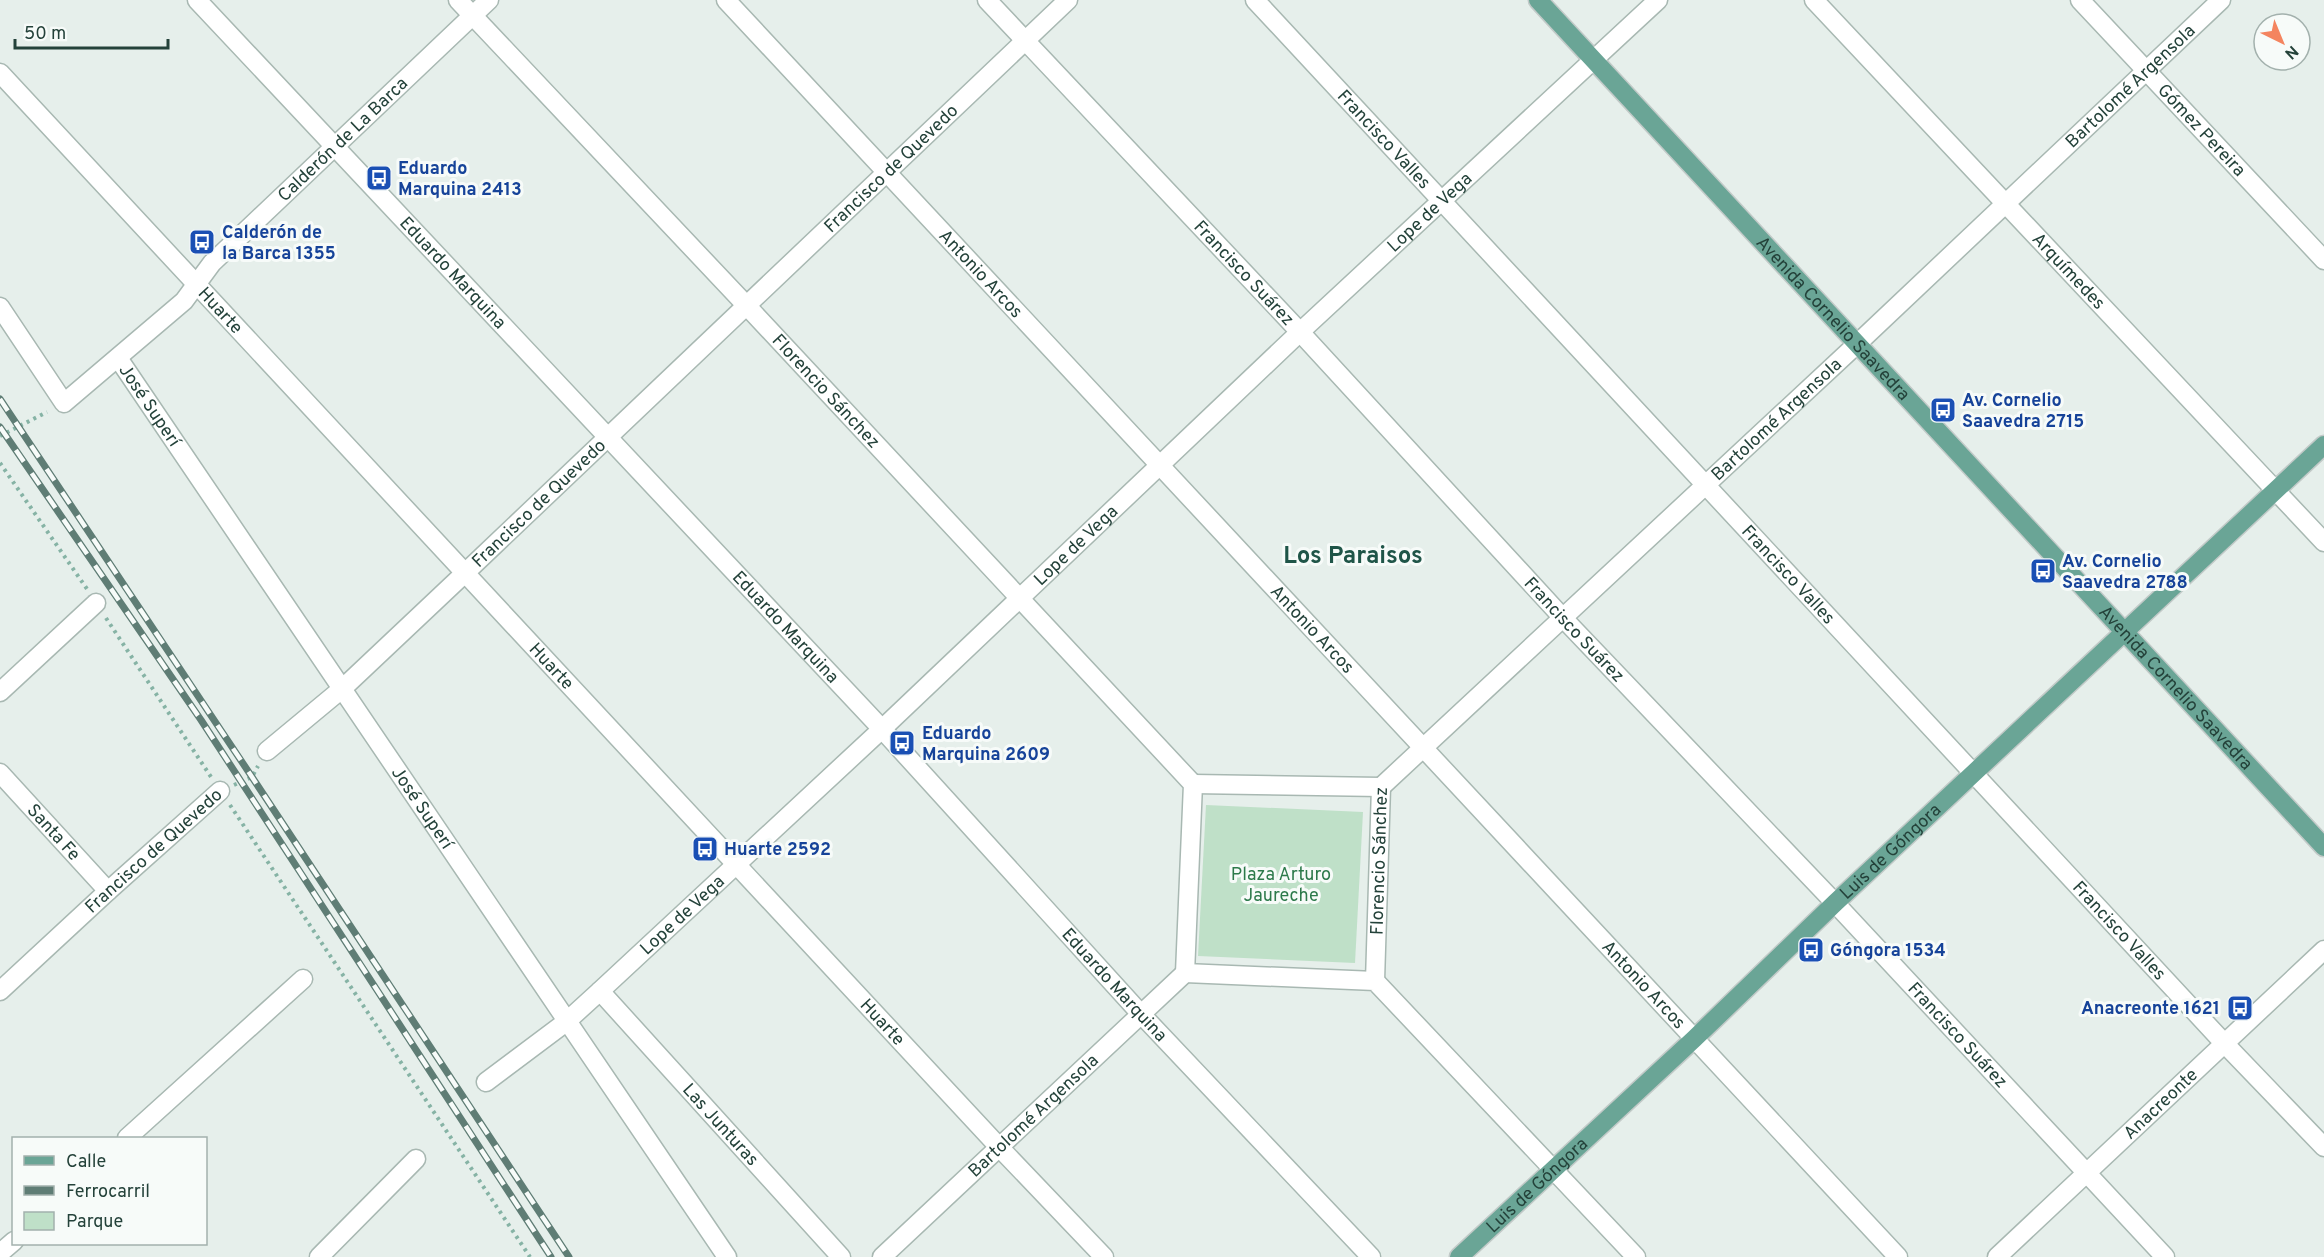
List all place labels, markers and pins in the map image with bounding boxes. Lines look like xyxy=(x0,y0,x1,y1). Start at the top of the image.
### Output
place label: Eduardo Marquina 2413 xyxy=(398,158,522,202)
bus stop icon: Eduardo Marquina 2413 xyxy=(364,163,394,193)
place label: Calderón de la Barca 1355 xyxy=(222,222,336,266)
bus stop icon: Calderón de la Barca 1355 xyxy=(187,227,217,257)
place label: Av. Cornelio Saavedra 2715 xyxy=(1962,390,2084,434)
bus stop icon: Av. Cornelio Saavedra 2715 xyxy=(1928,395,1958,425)
place label: Av. Cornelio Saavedra 2788 xyxy=(2062,551,2188,595)
bus stop icon: Av. Cornelio Saavedra 2788 xyxy=(2028,556,2058,586)
place label: Eduardo Marquina 2609 xyxy=(922,723,1050,767)
bus stop icon: Eduardo Marquina 2609 xyxy=(887,728,917,758)
bus stop icon: Huarte 2592 xyxy=(690,834,720,864)
place label: Huarte 2592 xyxy=(724,839,831,862)
bus stop icon: Góngora 1534 xyxy=(1796,935,1826,965)
place label: Góngora 1534 xyxy=(1830,940,1946,963)
bus stop icon: Anacreonte 1621 xyxy=(2225,993,2255,1023)
place label: Anacreonte 1621 xyxy=(2081,998,2220,1021)

